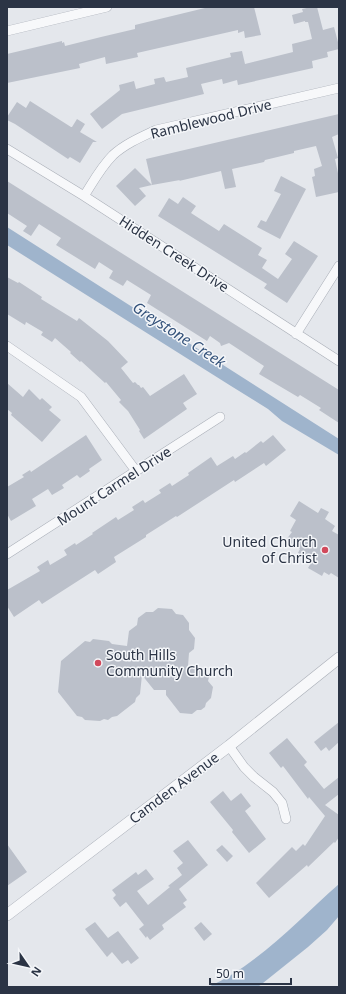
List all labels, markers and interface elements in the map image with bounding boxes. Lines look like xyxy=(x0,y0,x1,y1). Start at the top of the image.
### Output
street label: Ramblewood Drive xyxy=(148,94,274,143)
street label: Hidden Creek Drive xyxy=(116,211,233,296)
water label: Greystone Creek xyxy=(129,297,230,372)
street label: Mount Carmel Drive xyxy=(53,441,175,530)
place label: United Church of Christ xyxy=(222,532,317,567)
marker: United Church of Christ xyxy=(320,545,330,555)
place label: South Hills Community Church xyxy=(106,645,233,680)
marker: South Hills Community Church xyxy=(93,658,103,668)
street label: Camden Avenue xyxy=(125,748,223,828)
north arrow xyxy=(8,946,48,986)
scale bar xyxy=(210,960,291,986)
text: N xyxy=(28,964,45,980)
text: 50 m xyxy=(216,965,244,982)

